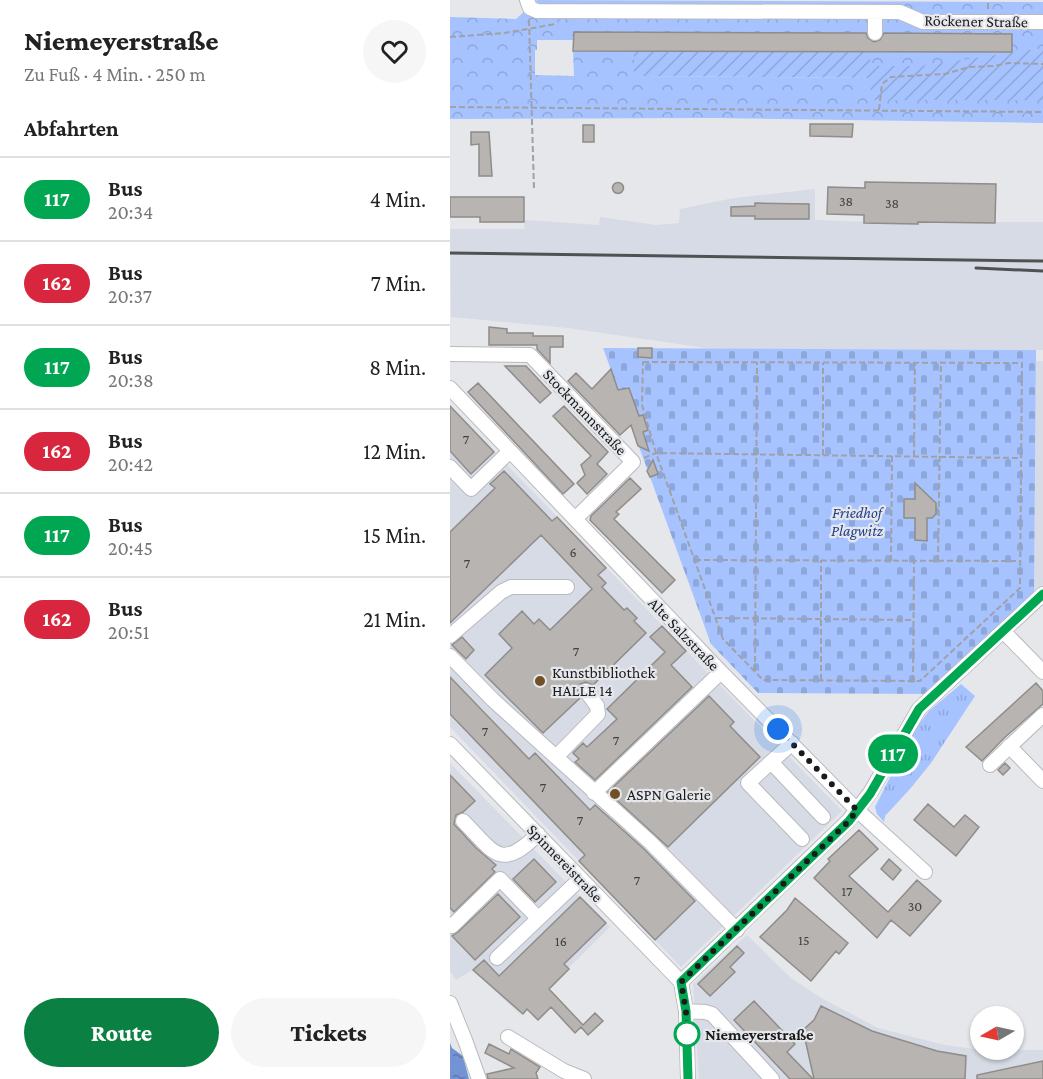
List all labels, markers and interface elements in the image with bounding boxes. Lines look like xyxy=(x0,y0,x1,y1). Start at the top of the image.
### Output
street label: Röckener Straße xyxy=(924,12,1028,30)
button: heart xyxy=(363,20,426,83)
text: Niemeyerstraße xyxy=(24,25,219,56)
text: Zu Fuß · 4 Min. · 250 m xyxy=(24,63,206,85)
text: Abfahrten xyxy=(24,116,119,141)
text: Bus xyxy=(108,176,142,201)
text: 117 xyxy=(44,187,70,211)
text: 4 Min. xyxy=(370,187,426,212)
house number: 38 xyxy=(839,193,853,209)
house number: 38 xyxy=(885,195,899,211)
text: 20:34 xyxy=(108,201,153,223)
text: Bus xyxy=(108,260,142,285)
text: 162 xyxy=(42,271,72,295)
text: 7 Min. xyxy=(371,271,426,296)
text: 20:37 xyxy=(108,285,152,307)
text: Bus xyxy=(108,344,142,369)
text: 117 xyxy=(44,355,70,379)
text: 8 Min. xyxy=(369,355,426,380)
street label: Stockmannstraße xyxy=(540,366,630,458)
text: 20:38 xyxy=(108,369,154,391)
text: Bus xyxy=(108,428,142,453)
house number: 7 xyxy=(463,431,470,447)
text: 162 xyxy=(42,439,72,463)
text: 12 Min. xyxy=(363,439,426,464)
text: 20:42 xyxy=(108,453,153,475)
park label: Friedhof Plagwitz xyxy=(831,504,885,540)
text: Bus xyxy=(108,512,142,537)
text: 117 xyxy=(44,523,70,547)
text: 15 Min. xyxy=(363,523,426,548)
text: 20:45 xyxy=(108,537,153,559)
house number: 6 xyxy=(569,544,577,560)
house number: 7 xyxy=(464,555,471,571)
street label: Alte Salzstraße xyxy=(645,594,723,674)
text: Bus xyxy=(108,596,142,621)
text: 162 xyxy=(42,607,72,631)
text: 21 Min. xyxy=(363,607,426,632)
text: 20:51 xyxy=(108,621,149,643)
house number: 7 xyxy=(573,643,580,659)
place label: Kunstbibliothek HALLE 14 xyxy=(552,664,655,699)
marker: Kunstbibliothek HALLE 14 xyxy=(533,674,547,688)
your location xyxy=(763,714,793,744)
house number: 7 xyxy=(482,723,489,739)
house number: 7 xyxy=(613,732,620,748)
line badge: 117 xyxy=(858,734,928,774)
text: 117 xyxy=(880,742,906,766)
house number: 7 xyxy=(540,779,547,795)
place label: ASPN Galerie xyxy=(627,786,711,803)
marker: ASPN Galerie xyxy=(608,787,622,801)
house number: 7 xyxy=(577,812,584,828)
street label: Spinnereistraße xyxy=(523,821,606,906)
house number: 7 xyxy=(634,872,641,888)
house number: 17 xyxy=(841,883,853,899)
house number: 30 xyxy=(908,898,922,914)
house number: 15 xyxy=(798,932,810,948)
house number: 16 xyxy=(555,933,567,949)
button: Route xyxy=(24,998,219,1067)
button: Tickets xyxy=(231,998,426,1067)
north arrow xyxy=(970,1006,1024,1060)
map controls xyxy=(970,1006,1024,1060)
marker: Niemeyerstraße xyxy=(674,1021,700,1047)
place label: Niemeyerstraße xyxy=(705,1026,814,1043)

